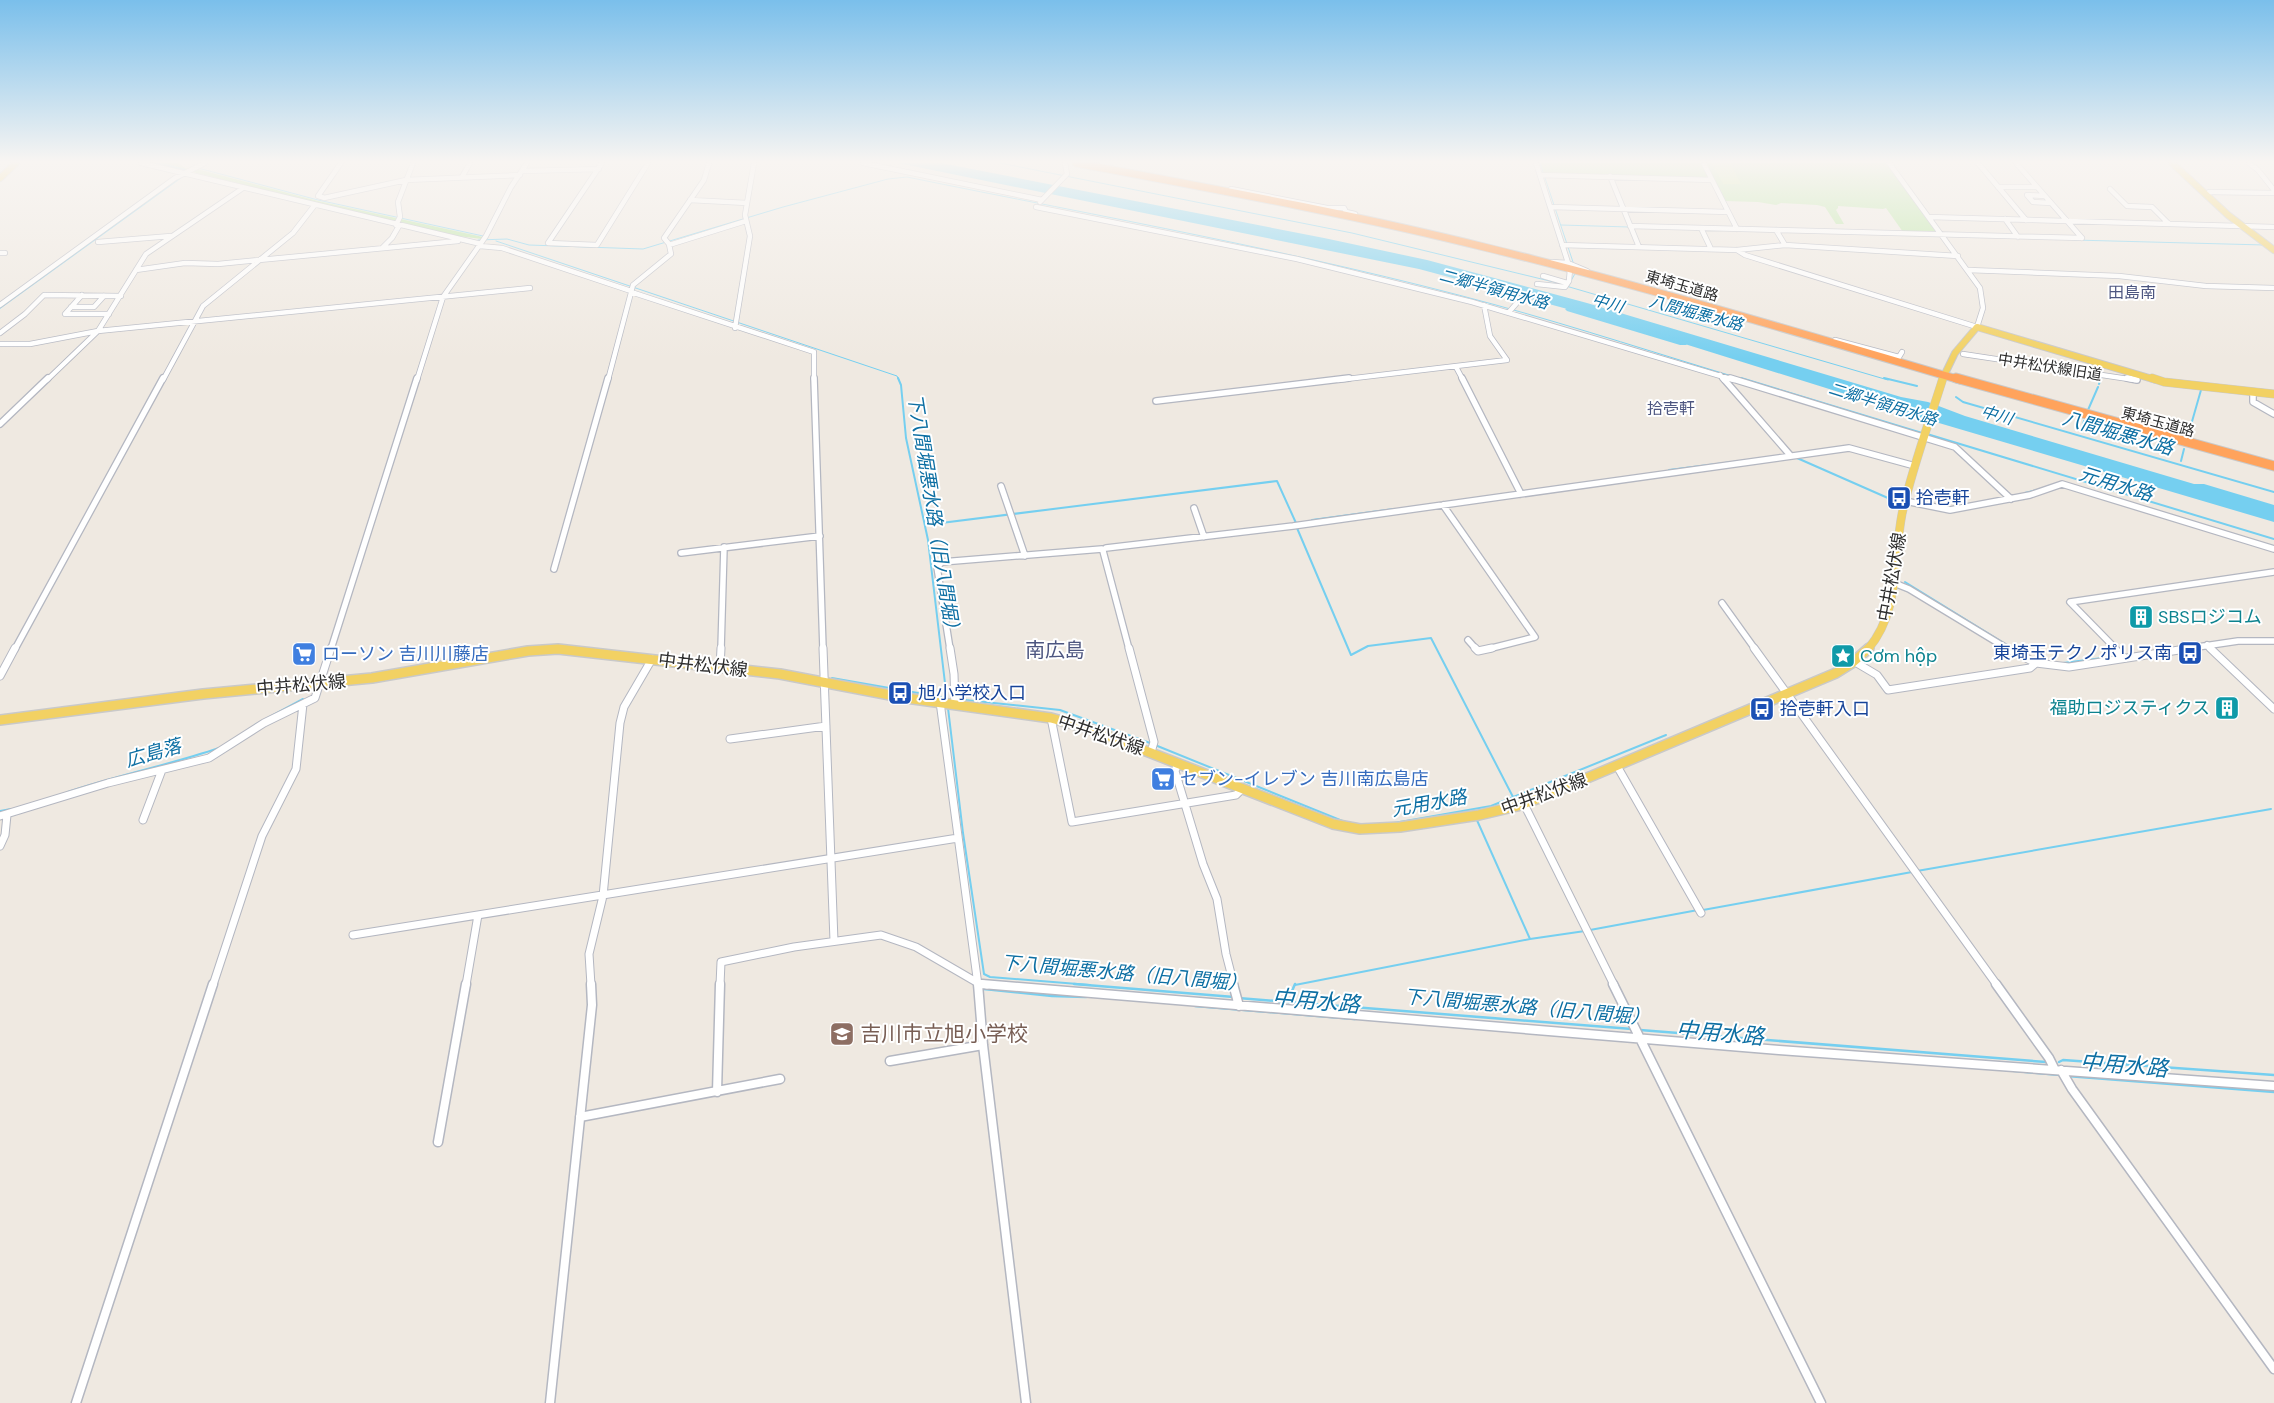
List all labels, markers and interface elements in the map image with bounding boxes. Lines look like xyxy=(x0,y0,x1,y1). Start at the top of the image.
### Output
water label: 二郷半領用水路 xyxy=(1437,264,1553,314)
street label: 東埼玉道路 xyxy=(1643,266,1721,306)
district label: 田島南 xyxy=(2108,282,2156,303)
water label: 中川 xyxy=(1590,288,1628,318)
water label: 八間堀悪水路 xyxy=(1647,290,1747,336)
street label: 中井松伏線旧道 xyxy=(1997,349,2103,385)
water label: 二郷半領用水路 xyxy=(1826,378,1942,431)
water label: 下八間堀悪水路（旧八間堀） xyxy=(902,392,966,640)
district label: 拾壱軒 xyxy=(1647,398,1695,419)
water label: 中川 xyxy=(1979,400,2017,430)
street label: 東埼玉道路 xyxy=(2119,403,2197,441)
water label: 八間堀悪水路 xyxy=(2060,405,2178,461)
water label: 元用水路 xyxy=(2076,461,2158,508)
bus stop icon: 拾壱軒 xyxy=(1886,485,1912,511)
place label: 拾壱軒 xyxy=(1916,486,1970,510)
street label: 中井松伏線 xyxy=(1872,531,1912,623)
building icon: SBSロジコム xyxy=(2128,604,2154,630)
place label: SBSロジコム xyxy=(2158,605,2262,629)
district label: 南広島 xyxy=(1025,637,1085,663)
bus stop icon: 東埼玉テクノポリス南 xyxy=(2177,640,2203,666)
supermarket icon: ローソン 吉川川藤店 xyxy=(291,641,317,667)
place label: 東埼玉テクノポリス南 xyxy=(1993,641,2172,665)
place label: ローソン 吉川川藤店 xyxy=(322,642,489,666)
place icon: Cơm hộp xyxy=(1830,643,1856,669)
place label: Cơm hộp xyxy=(1860,644,1937,668)
street label: 中井松伏線 xyxy=(657,648,749,682)
street label: 中井松伏線 xyxy=(255,669,347,701)
bus stop icon: 旭小学校入口 xyxy=(887,680,913,706)
place label: 旭小学校入口 xyxy=(918,681,1026,705)
building icon: 福助ロジスティクス xyxy=(2214,695,2240,721)
bus stop icon: 拾壱軒入口 xyxy=(1749,696,1775,722)
place label: 福助ロジスティクス xyxy=(2050,696,2210,720)
place label: 拾壱軒入口 xyxy=(1780,697,1870,721)
street label: 中井松伏線 xyxy=(1055,709,1147,761)
water label: 広島落 xyxy=(122,732,187,773)
supermarket icon: セブン-イレブン 吉川南広島店 xyxy=(1150,766,1176,792)
place label: セブン-イレブン 吉川南広島店 xyxy=(1180,767,1429,791)
street label: 中井松伏線 xyxy=(1498,767,1590,821)
water label: 元用水路 xyxy=(1389,784,1471,822)
water label: 下八間堀悪水路（旧八間堀） xyxy=(1000,950,1248,996)
water label: 中用水路 xyxy=(1271,983,1363,1019)
water label: 下八間堀悪水路（旧八間堀） xyxy=(1403,984,1651,1030)
water label: 中用水路 xyxy=(1675,1015,1767,1051)
place label: 吉川市立旭小学校 xyxy=(860,1020,1028,1048)
school or university icon: 吉川市立旭小学校 xyxy=(829,1021,855,1047)
water label: 中用水路 xyxy=(2079,1047,2171,1083)

